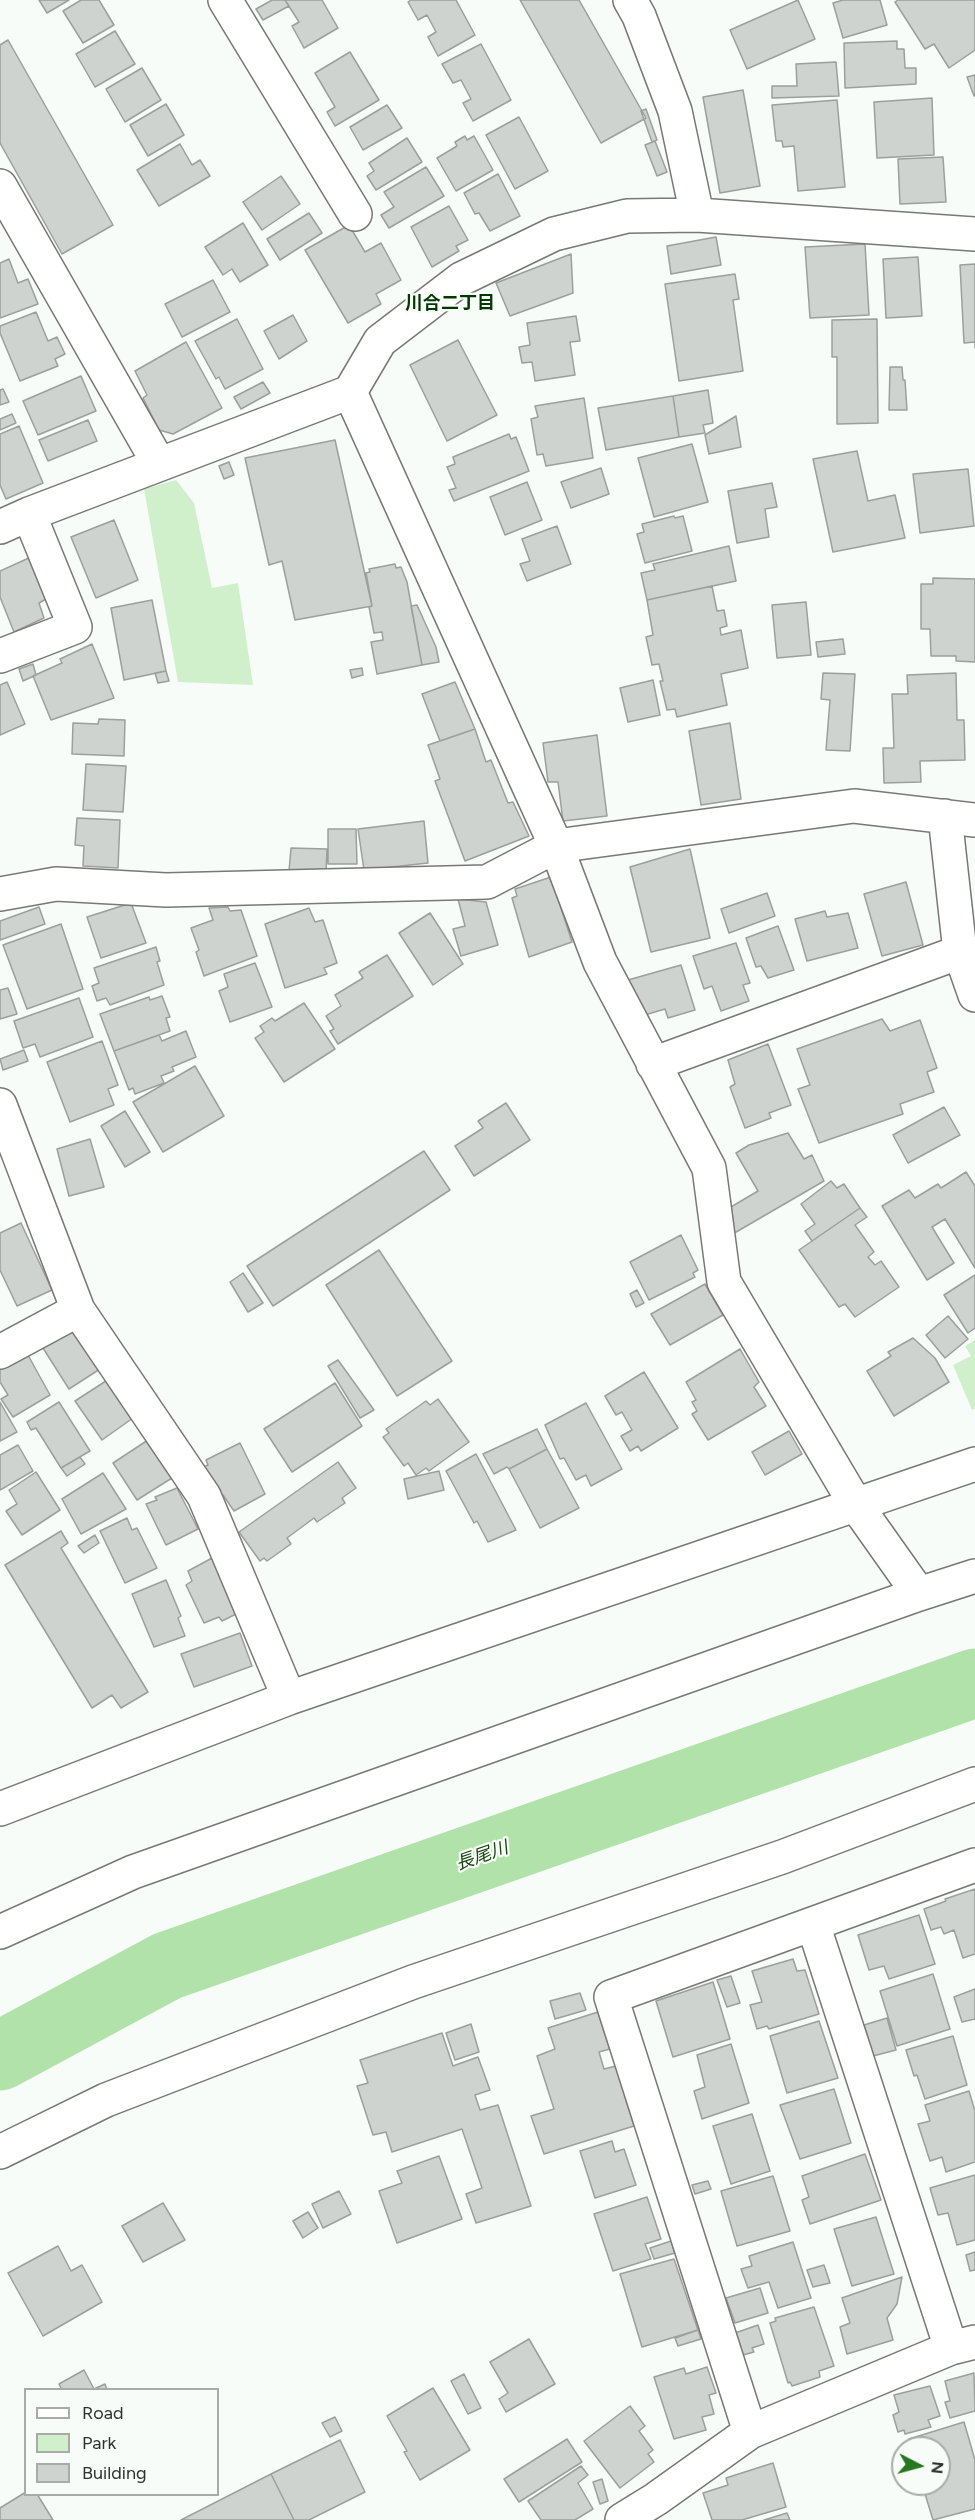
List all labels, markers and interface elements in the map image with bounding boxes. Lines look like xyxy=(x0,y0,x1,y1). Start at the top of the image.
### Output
district label: 川合二丁目 xyxy=(405,293,495,315)
water label: 長尾川 xyxy=(453,1837,511,1875)
legend xyxy=(24,2388,219,2496)
text: Road xyxy=(82,2402,123,2424)
text: Park xyxy=(82,2432,116,2454)
north arrow xyxy=(891,2436,951,2496)
text: N xyxy=(927,2461,948,2475)
text: Building xyxy=(82,2462,147,2484)

